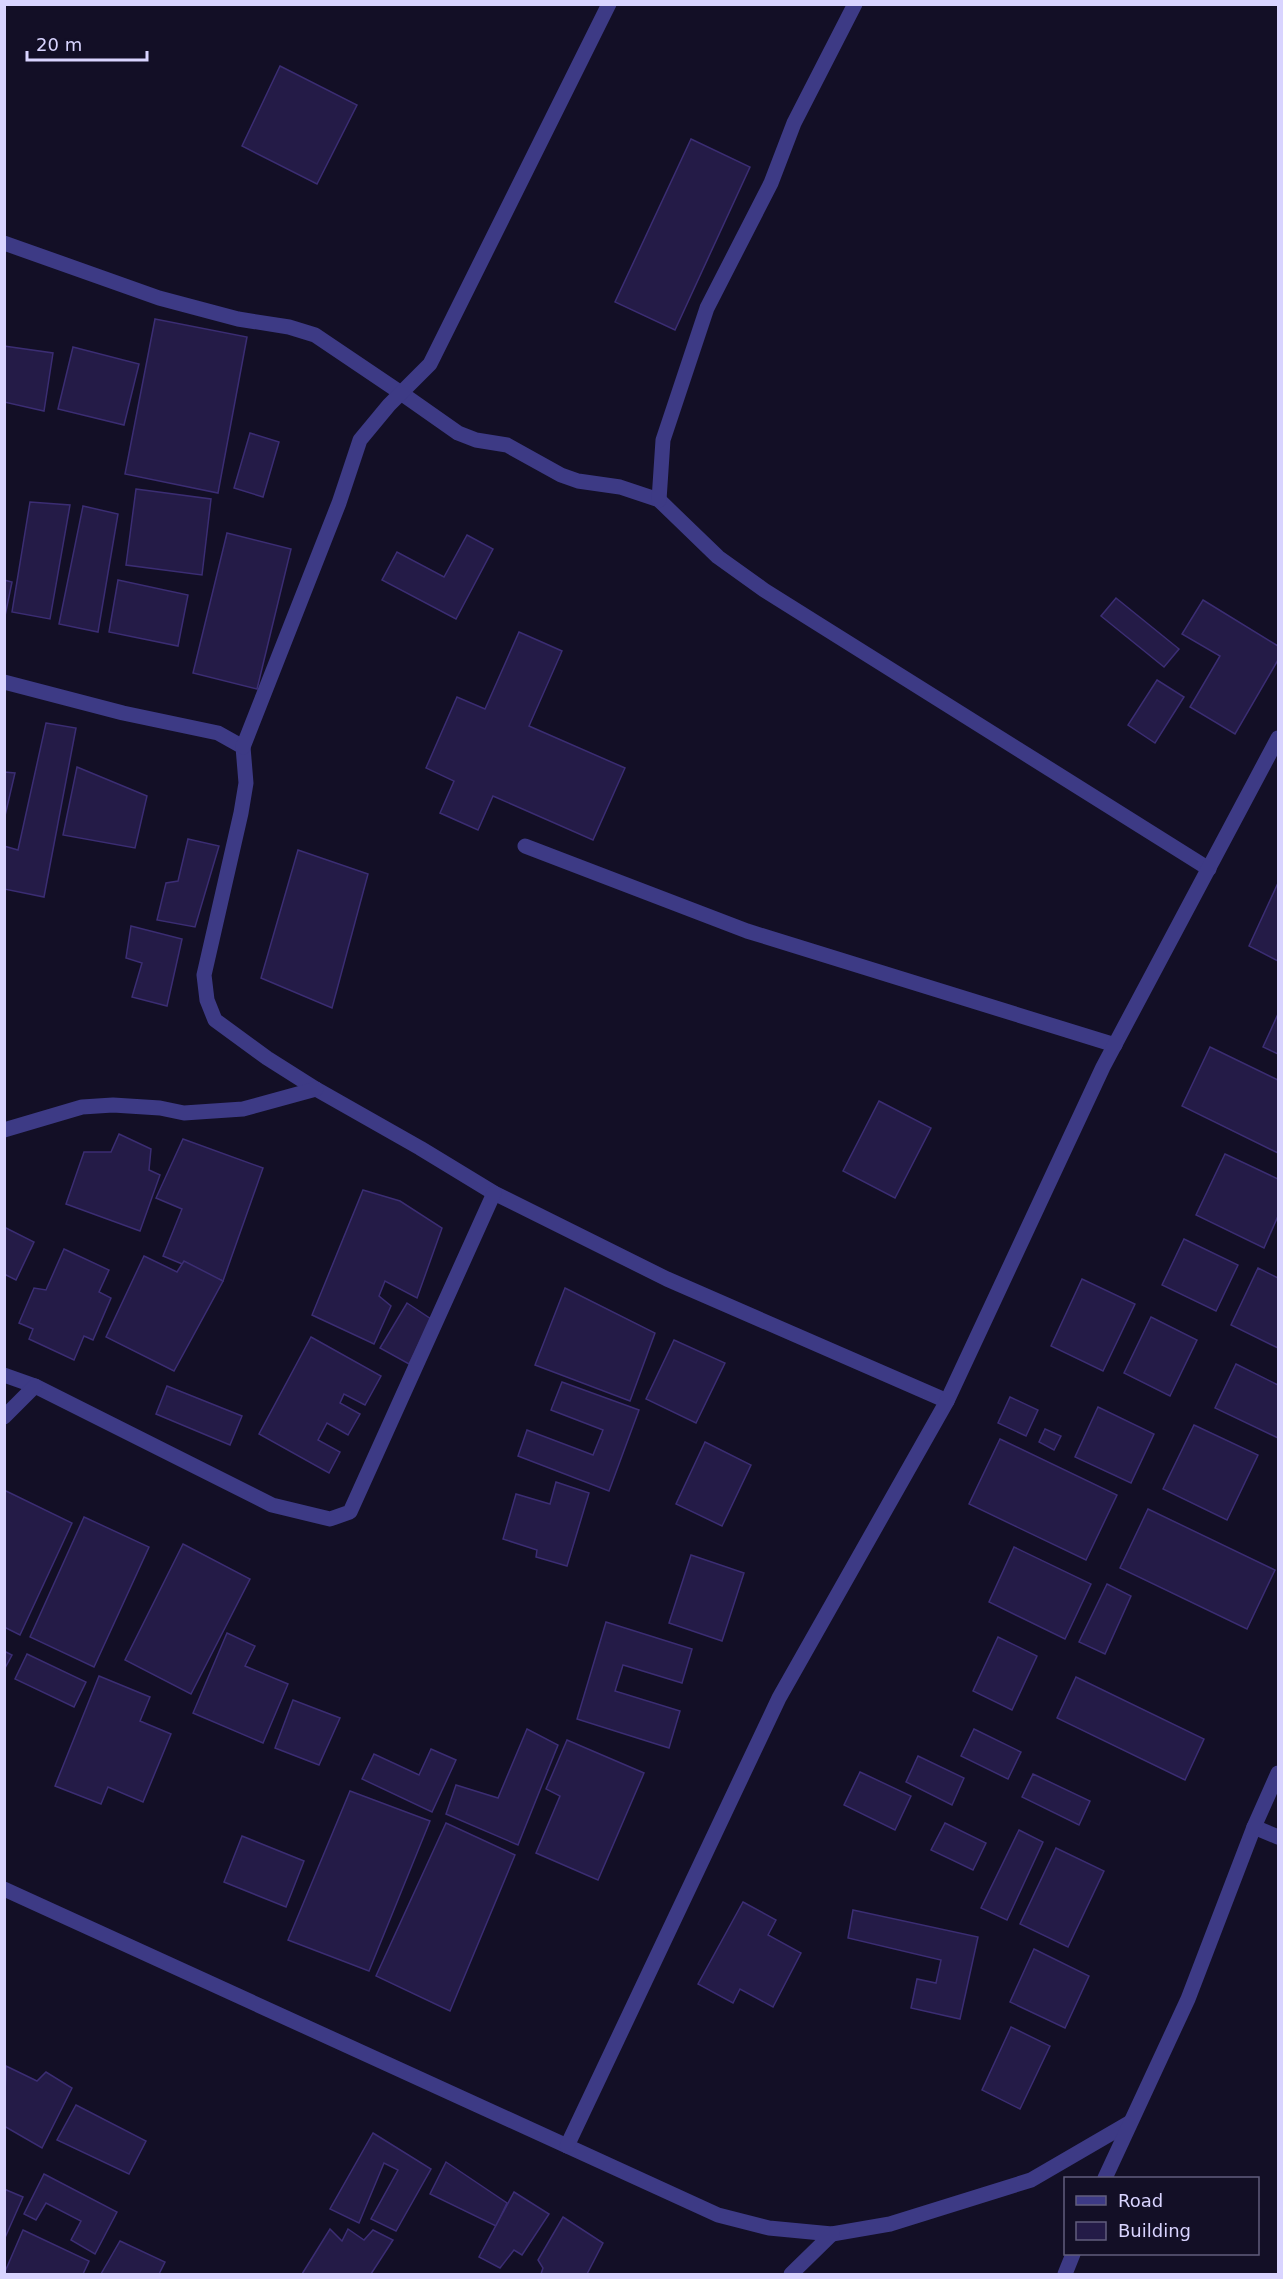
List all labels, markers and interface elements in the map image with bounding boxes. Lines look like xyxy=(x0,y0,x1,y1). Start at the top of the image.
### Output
scale bar xyxy=(27,24,147,62)
text: 20 m xyxy=(36,34,82,55)
legend xyxy=(1064,2177,1259,2255)
text: Road xyxy=(1118,2190,1163,2211)
text: Building xyxy=(1118,2220,1191,2241)

